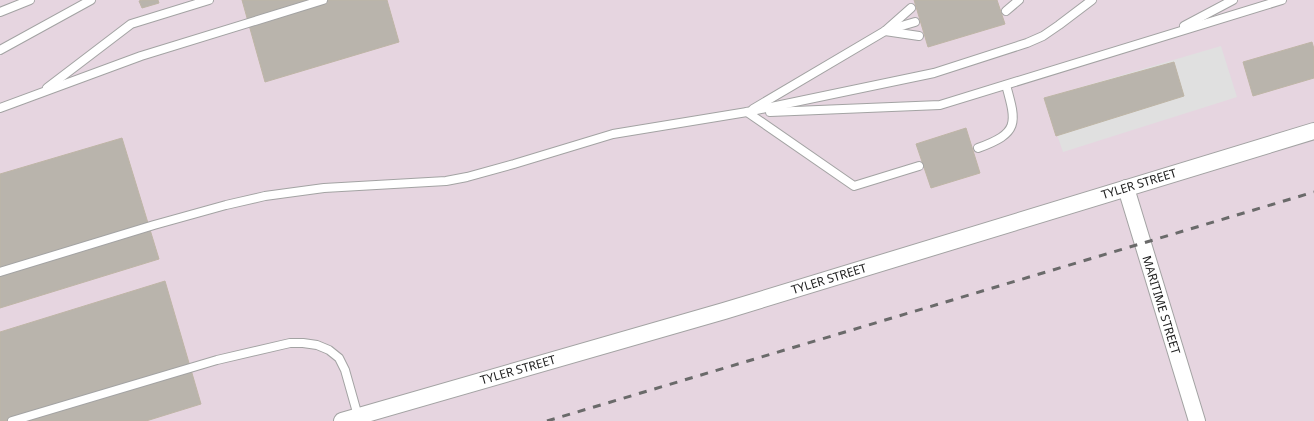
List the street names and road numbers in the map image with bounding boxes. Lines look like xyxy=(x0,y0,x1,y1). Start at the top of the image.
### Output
street label: TYLER STREET xyxy=(1099,164,1179,203)
street label: MARITIME STREET xyxy=(1138,253,1185,357)
street label: TYLER STREET xyxy=(789,259,869,298)
street label: TYLER STREET xyxy=(478,351,558,388)

